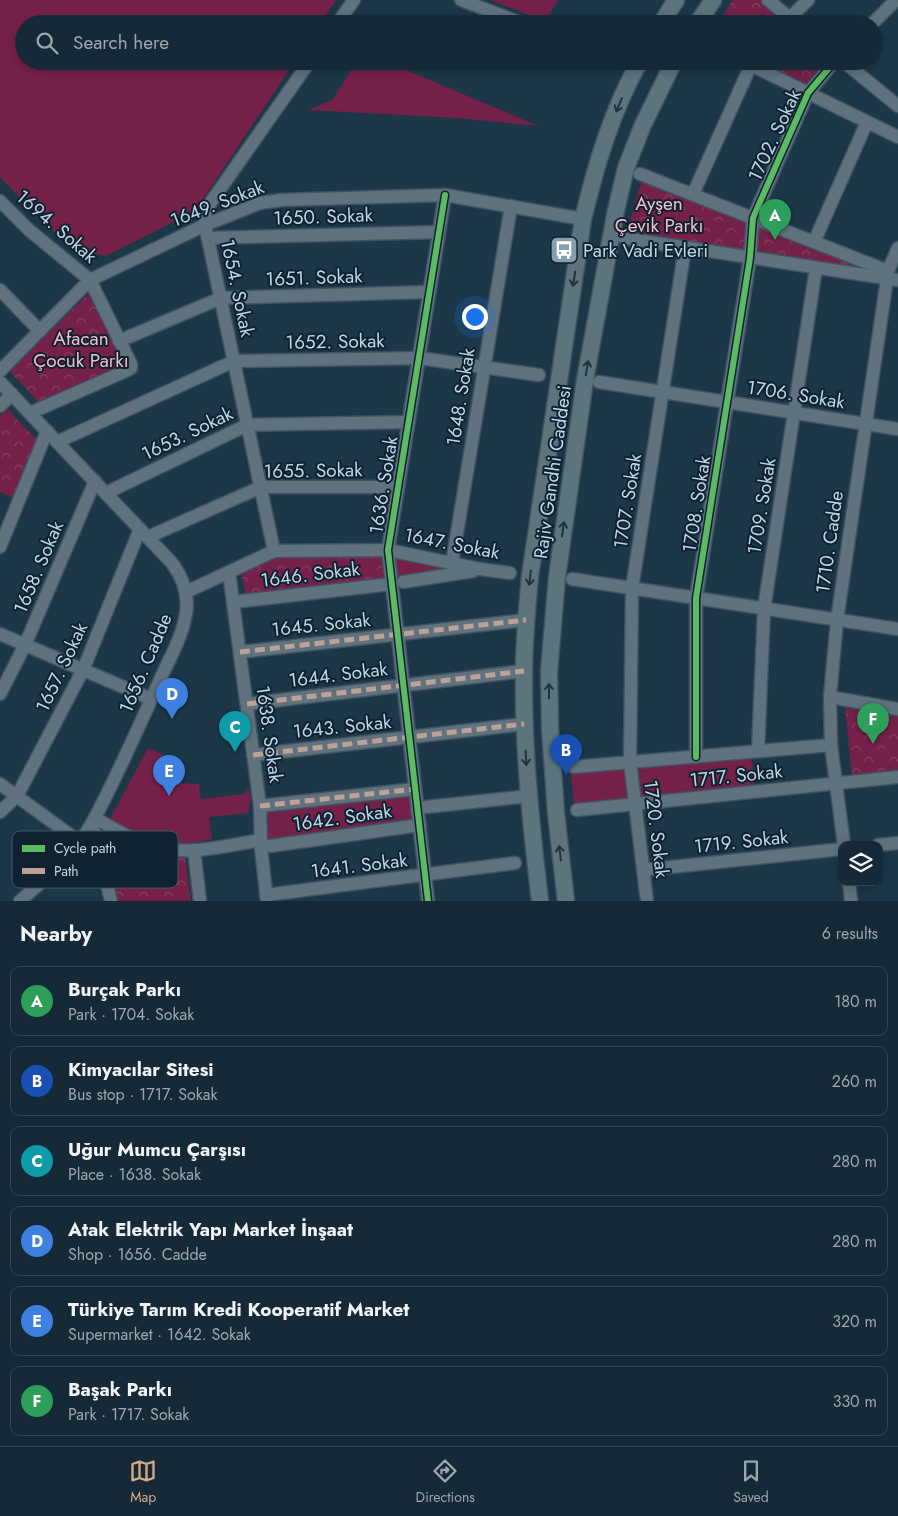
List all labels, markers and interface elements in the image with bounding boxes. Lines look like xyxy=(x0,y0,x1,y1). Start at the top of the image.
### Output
search box xyxy=(15,15,883,70)
icon: search xyxy=(33,29,61,57)
text: Search here xyxy=(73,29,169,56)
street label: 1702. Sokak xyxy=(741,84,808,186)
one-way arrow xyxy=(614,97,623,112)
street label: 1649. Sokak xyxy=(166,173,268,234)
street label: 1694. Sokak xyxy=(10,184,104,270)
park label: Ayşen Çevik Parkı xyxy=(615,190,703,239)
pin: A xyxy=(759,199,791,240)
street label: 1650. Sokak xyxy=(273,201,374,232)
bus stop icon: Park Vadi Evleri xyxy=(549,235,579,265)
street label: 1654. Sokak xyxy=(214,237,261,340)
place label: Park Vadi Evleri xyxy=(583,237,708,264)
street label: 1651. Sokak xyxy=(265,262,363,293)
one-way arrow xyxy=(569,271,579,287)
your location xyxy=(462,304,488,330)
park label: Afacan Çocuk Parkı xyxy=(33,325,129,374)
street label: 1652. Sokak xyxy=(285,327,385,356)
street label: 1648. Sokak xyxy=(439,346,482,448)
one-way arrow xyxy=(582,360,592,376)
street label: 1706. Sokak xyxy=(745,373,848,416)
street label: Rajiv Gandhi Caddesi xyxy=(527,384,578,561)
street label: 1653. Sokak xyxy=(137,399,238,467)
street label: 1636. Sokak xyxy=(362,434,405,536)
street label: 1707. Sokak xyxy=(607,451,648,551)
street label: 1708. Sokak xyxy=(675,453,718,555)
street label: 1709. Sokak xyxy=(741,455,783,556)
street label: 1655. Sokak xyxy=(263,456,363,485)
street label: 1710. Cadde xyxy=(809,489,850,595)
street label: 1658. Sokak xyxy=(7,516,70,618)
street label: 1647. Sokak xyxy=(402,521,503,566)
one-way arrow xyxy=(558,521,568,537)
street label: 1646. Sokak xyxy=(259,555,362,594)
one-way arrow xyxy=(525,570,535,586)
street label: 1645. Sokak xyxy=(270,606,372,643)
street label: 1656. Cadde xyxy=(112,609,179,717)
street label: 1657. Sokak xyxy=(29,617,94,717)
street label: 1644. Sokak xyxy=(287,655,390,694)
pin: D xyxy=(156,678,188,719)
one-way arrow xyxy=(544,683,554,699)
street label: 1638. Sokak xyxy=(249,684,290,785)
pin: F xyxy=(857,703,889,744)
street label: 1643. Sokak xyxy=(292,708,393,745)
pin: C xyxy=(219,711,251,752)
pin: B xyxy=(550,734,582,775)
one-way arrow xyxy=(522,750,531,766)
pin: E xyxy=(153,755,185,796)
street label: 1717. Sokak xyxy=(688,757,784,794)
street label: 1720. Sokak xyxy=(637,778,676,880)
street label: 1642. Sokak xyxy=(291,797,394,838)
street label: 1719. Sokak xyxy=(693,823,790,860)
legend xyxy=(12,831,178,888)
text: Cycle path xyxy=(54,838,116,858)
map controls xyxy=(838,841,883,886)
button: layers xyxy=(838,841,883,886)
one-way arrow xyxy=(555,845,565,861)
street label: 1641. Sokak xyxy=(309,846,410,885)
text: Path xyxy=(54,861,79,881)
text: Nearby xyxy=(20,919,92,949)
text: 6 results xyxy=(822,922,878,945)
text: Burçak Parkı xyxy=(68,976,181,1003)
text: A xyxy=(31,990,43,1013)
text: 180 m xyxy=(834,990,877,1013)
text: Park · 1704. Sokak xyxy=(68,1003,194,1026)
text: Kimyacılar Sitesi xyxy=(68,1056,214,1083)
text: B xyxy=(32,1070,42,1093)
text: 260 m xyxy=(832,1070,877,1093)
text: Bus stop · 1717. Sokak xyxy=(68,1083,218,1106)
text: Uğur Mumcu Çarşısı xyxy=(68,1136,246,1163)
text: C xyxy=(31,1150,43,1173)
text: 280 m xyxy=(832,1150,877,1173)
text: Place · 1638. Sokak xyxy=(68,1163,201,1186)
text: Atak Elektrik Yapı Market İnşaat xyxy=(68,1216,353,1243)
text: D xyxy=(31,1230,43,1253)
text: 280 m xyxy=(832,1230,877,1253)
text: Shop · 1656. Cadde xyxy=(68,1243,207,1266)
text: Türkiye Tarım Kredi Kooperatif Market xyxy=(68,1296,409,1323)
text: E xyxy=(32,1310,42,1333)
text: 320 m xyxy=(832,1310,877,1333)
text: Supermarket · 1642. Sokak xyxy=(68,1323,251,1346)
text: Başak Parkı xyxy=(68,1376,172,1403)
text: F xyxy=(33,1390,41,1413)
text: 330 m xyxy=(833,1390,877,1413)
text: Park · 1717. Sokak xyxy=(68,1403,189,1426)
tab: Map xyxy=(129,1457,157,1507)
tab: Directions xyxy=(416,1457,475,1507)
tab: Saved xyxy=(733,1457,769,1507)

